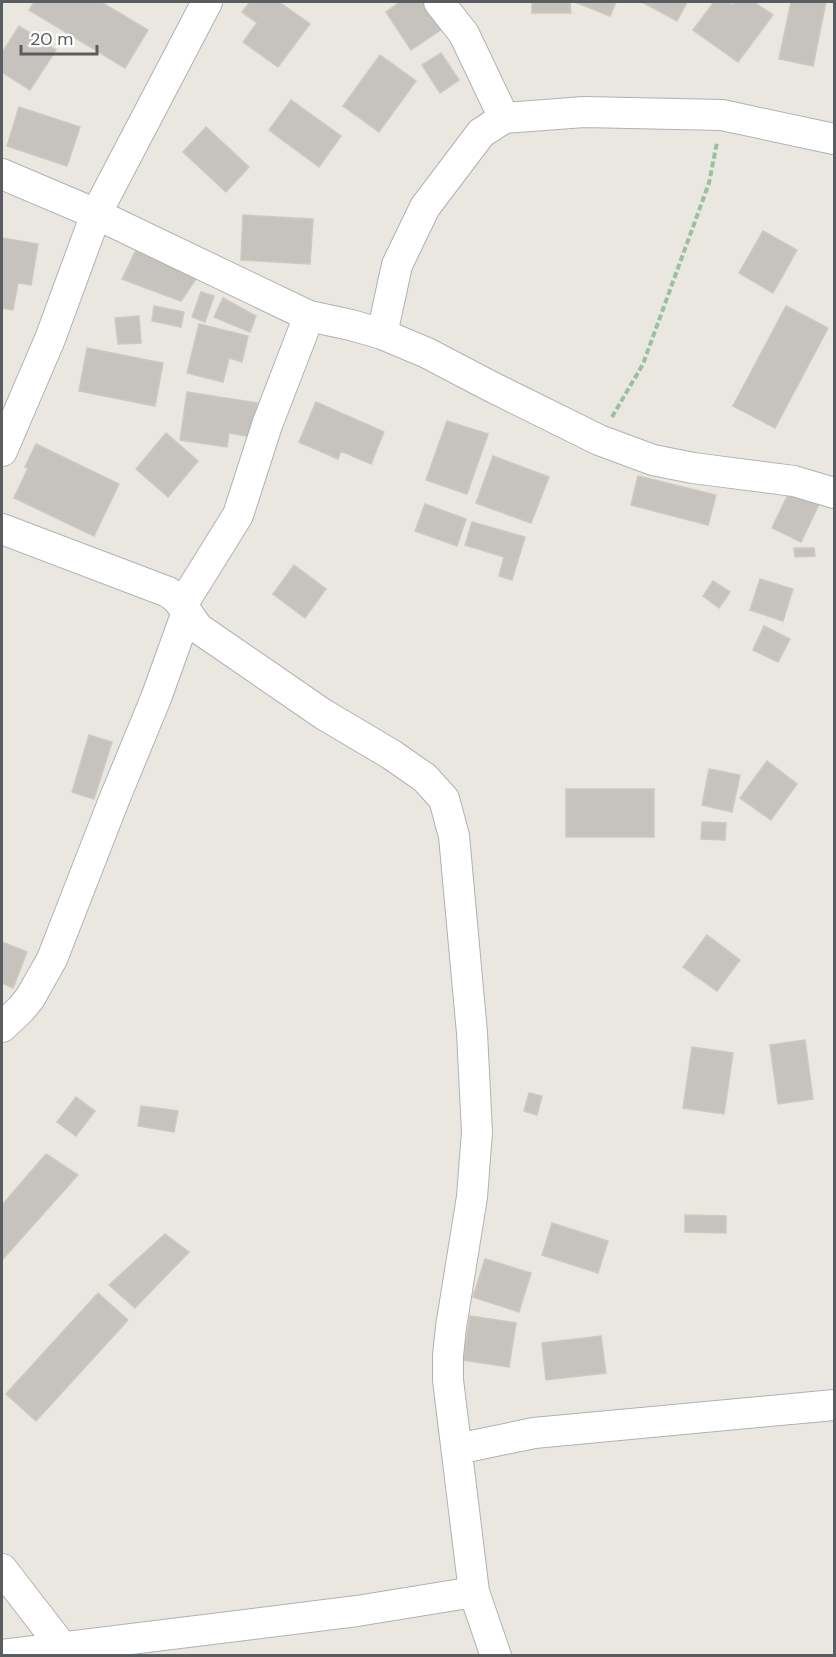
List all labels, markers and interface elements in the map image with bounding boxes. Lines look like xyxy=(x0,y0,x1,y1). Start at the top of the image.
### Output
scale bar xyxy=(21,18,98,56)
text: 20 m xyxy=(30,27,73,51)

